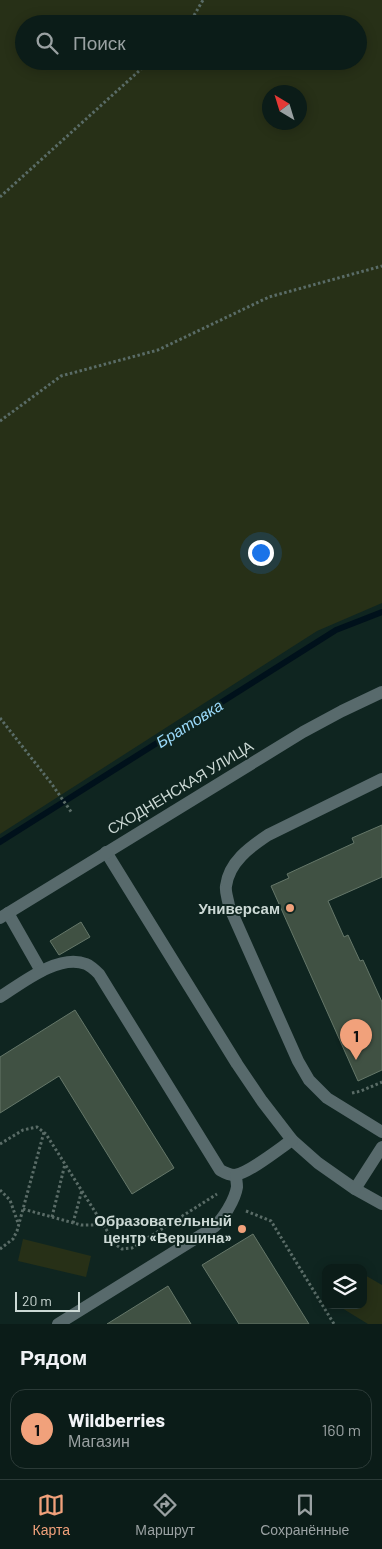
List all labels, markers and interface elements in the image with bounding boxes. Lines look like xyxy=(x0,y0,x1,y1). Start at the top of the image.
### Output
search box xyxy=(15,15,367,70)
icon: search xyxy=(33,29,61,57)
text: Поиск xyxy=(73,31,126,54)
north arrow xyxy=(262,85,307,130)
your location xyxy=(248,540,274,566)
water label: Братовка xyxy=(152,695,226,751)
street label: СХОДНЕНСКАЯ УЛИЦА xyxy=(104,736,256,838)
place label: Универсам xyxy=(198,899,280,917)
marker: Универсам xyxy=(284,902,296,914)
pin: 1 xyxy=(340,1019,372,1060)
place label: Образовательный центр «Вершина» xyxy=(94,1211,232,1246)
marker: Образовательный центр «Вершина» xyxy=(236,1223,248,1235)
map controls xyxy=(322,1264,367,1309)
button: layers xyxy=(322,1264,367,1309)
scale bar xyxy=(15,1289,80,1312)
text: 20 m xyxy=(22,1292,52,1309)
text: Рядом xyxy=(20,1344,87,1369)
text: Wildberries xyxy=(68,1408,165,1431)
text: 1 xyxy=(34,1420,40,1439)
text: 160 m xyxy=(322,1420,361,1439)
text: Магазин xyxy=(68,1431,130,1450)
tab: Карта xyxy=(33,1491,70,1538)
tab: Маршрут xyxy=(135,1491,195,1538)
tab: Сохранённые xyxy=(260,1491,349,1538)

